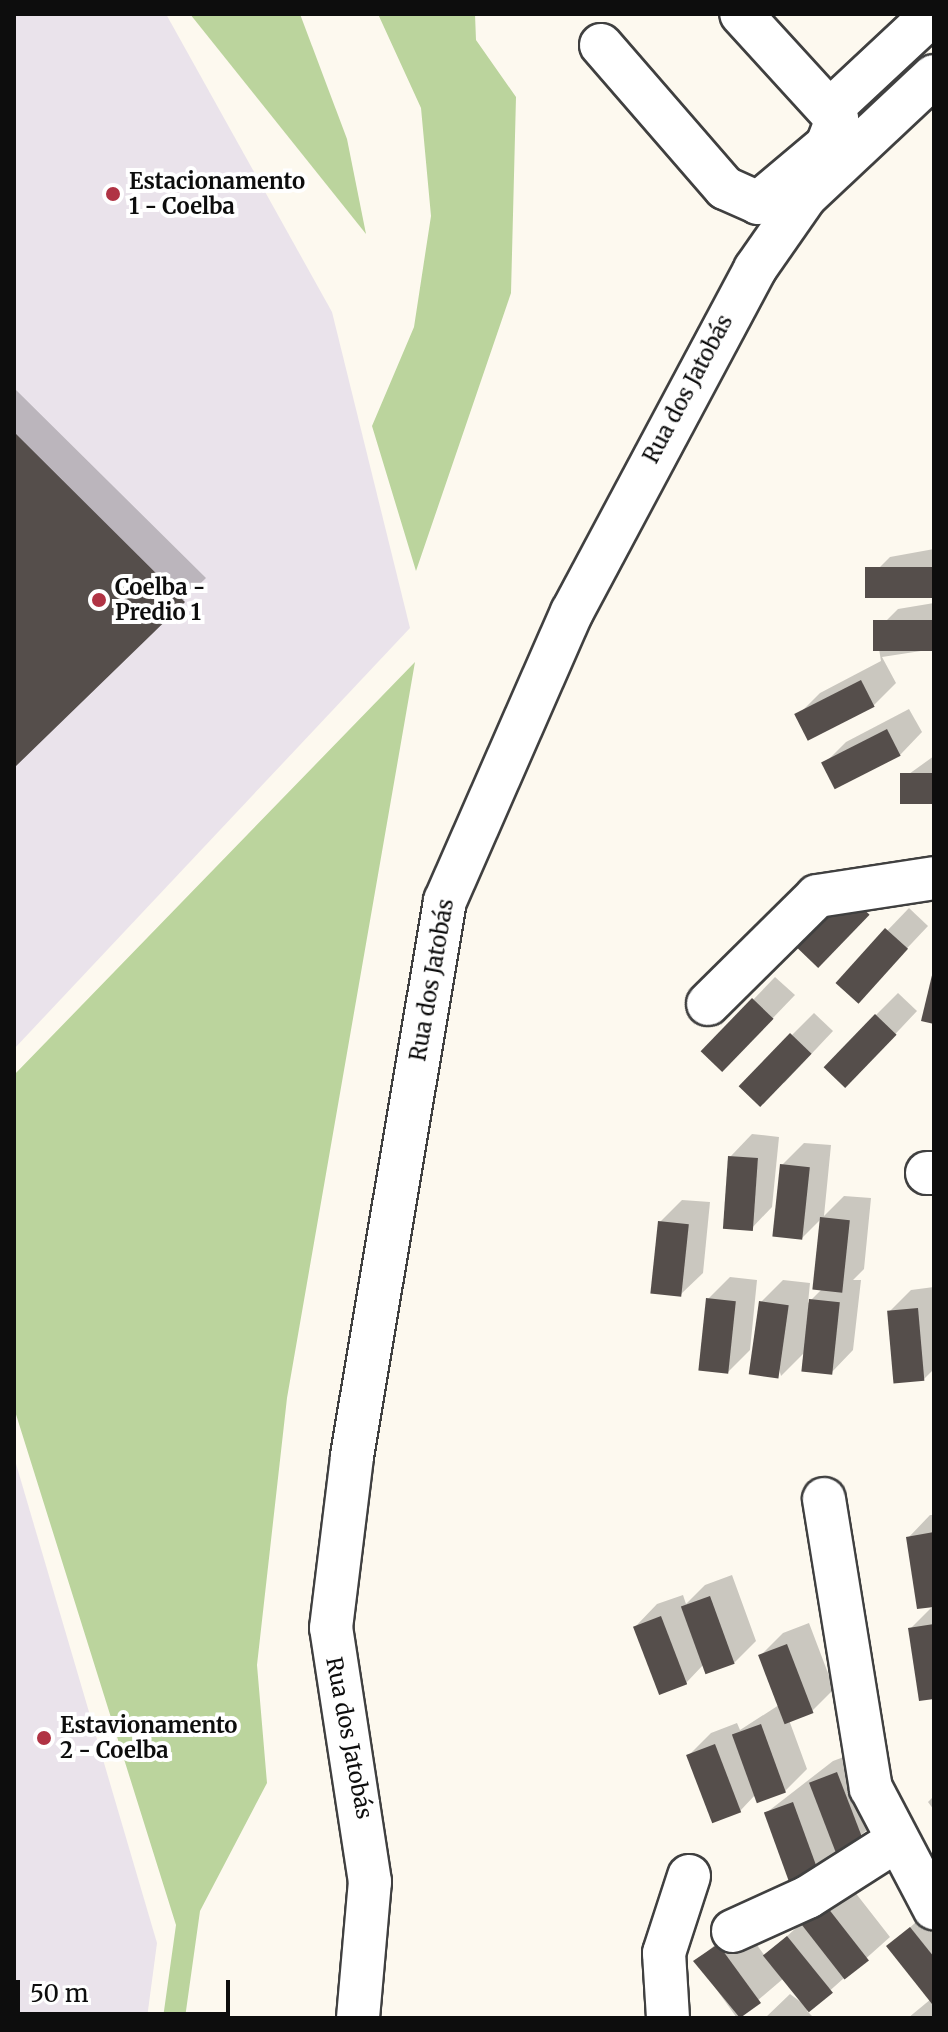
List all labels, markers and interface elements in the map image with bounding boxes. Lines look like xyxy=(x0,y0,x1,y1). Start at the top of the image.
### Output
place label: Estacionamento 1 - Coelba xyxy=(129,168,305,220)
marker: Estacionamento 1 - Coelba xyxy=(104,185,122,203)
street label: Rua dos Jatobás xyxy=(638,310,738,468)
place label: Coelba - Predio 1 xyxy=(115,574,205,626)
marker: Coelba - Predio 1 xyxy=(90,591,108,609)
street label: Rua dos Jatobás xyxy=(405,897,459,1063)
street label: Rua dos Jatobás xyxy=(320,1655,378,1821)
place label: Estavionamento 2 - Coelba xyxy=(60,1712,237,1764)
marker: Estavionamento 2 - Coelba xyxy=(35,1729,53,1747)
scale bar xyxy=(20,1964,234,2014)
text: 50 m xyxy=(30,1978,89,2009)

